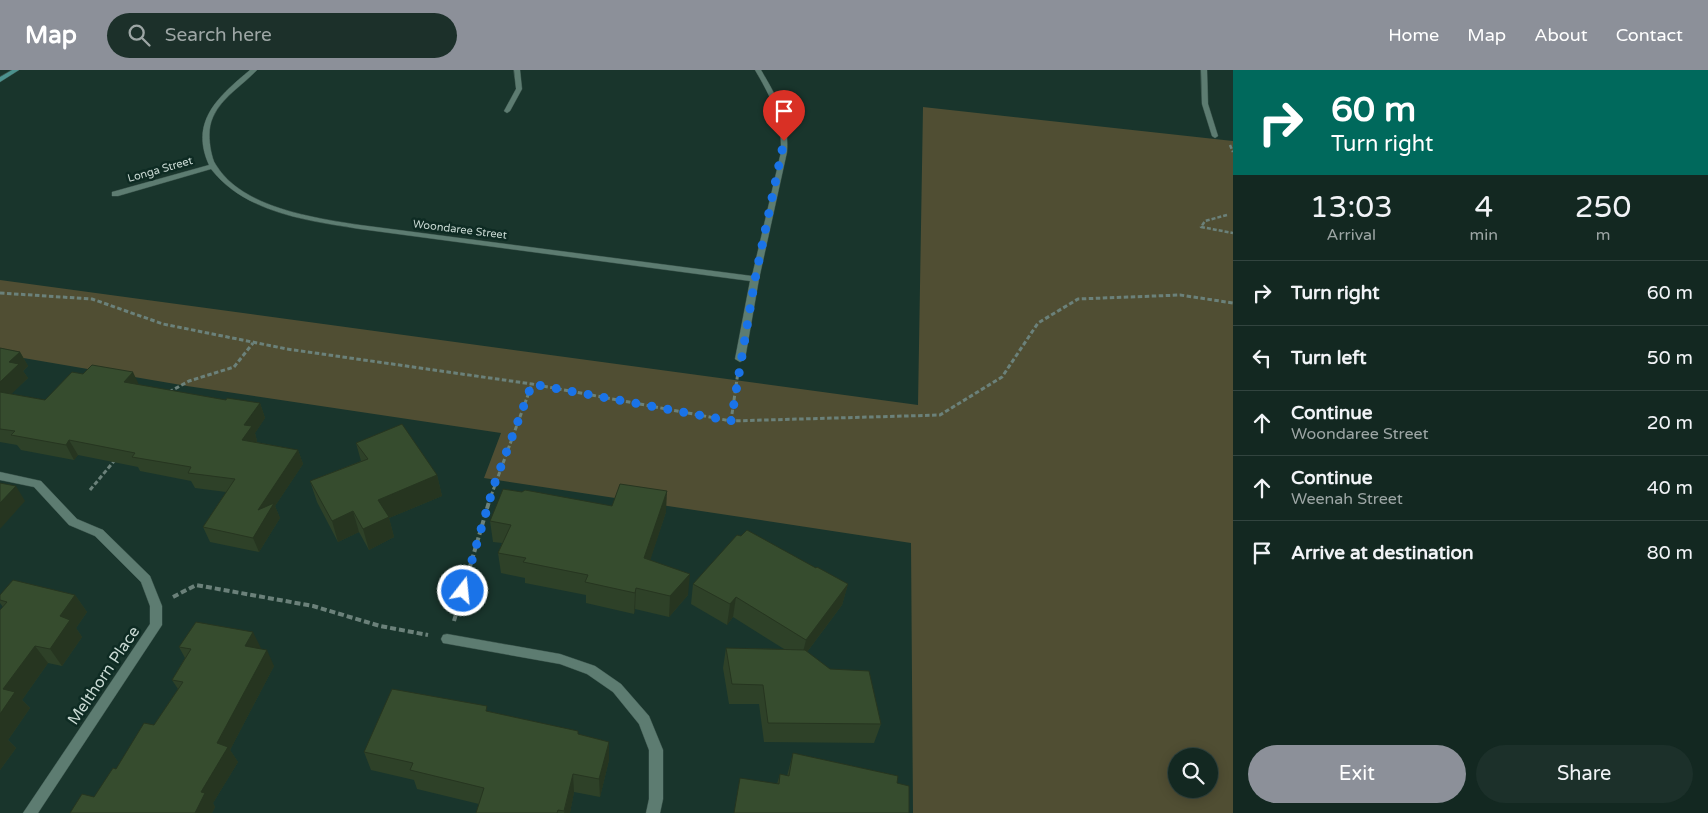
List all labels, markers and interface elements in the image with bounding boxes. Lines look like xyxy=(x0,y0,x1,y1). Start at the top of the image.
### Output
search box xyxy=(107,13,457,58)
text: Map xyxy=(25,21,77,50)
icon: search xyxy=(125,21,153,49)
text: Search here xyxy=(165,24,272,46)
text: Home xyxy=(1388,24,1439,46)
text: Map xyxy=(1467,24,1506,46)
text: About xyxy=(1534,24,1588,46)
text: Contact xyxy=(1616,24,1683,46)
text: 60 m xyxy=(1331,89,1416,131)
pin xyxy=(763,90,805,141)
icon: right xyxy=(1248,90,1313,155)
icon: arrive xyxy=(770,97,798,125)
text: Turn right xyxy=(1331,131,1433,157)
street label: Longa Street xyxy=(126,154,194,185)
text: 13:03 xyxy=(1310,189,1393,226)
text: 4 xyxy=(1474,189,1493,226)
text: 250 xyxy=(1575,189,1631,226)
street label: Woondaree Street xyxy=(412,217,508,242)
text: Arrival xyxy=(1327,225,1376,245)
text: min xyxy=(1470,225,1498,245)
text: m xyxy=(1596,225,1610,245)
icon: right xyxy=(1248,279,1276,307)
text: Turn right xyxy=(1291,282,1379,304)
text: 60 m xyxy=(1647,282,1693,304)
icon: left xyxy=(1248,344,1276,372)
text: Turn left xyxy=(1291,347,1367,369)
text: 50 m xyxy=(1647,347,1693,369)
text: Continue xyxy=(1291,402,1373,424)
icon: ahead xyxy=(1248,409,1276,437)
text: 20 m xyxy=(1647,412,1693,434)
text: Woondaree Street xyxy=(1291,424,1429,444)
text: Continue xyxy=(1291,467,1373,489)
icon: ahead xyxy=(1248,474,1276,502)
text: 40 m xyxy=(1647,477,1693,499)
text: Weenah Street xyxy=(1291,489,1403,509)
icon: arrive xyxy=(1248,539,1276,567)
text: Arrive at destination xyxy=(1291,542,1474,564)
text: 80 m xyxy=(1647,542,1693,564)
position arrow xyxy=(436,564,488,616)
street label: Melthorn Place xyxy=(63,622,144,729)
button: Exit xyxy=(1248,745,1466,803)
button: Share xyxy=(1476,745,1693,803)
map controls xyxy=(1168,748,1218,798)
button: search xyxy=(1168,748,1218,798)

